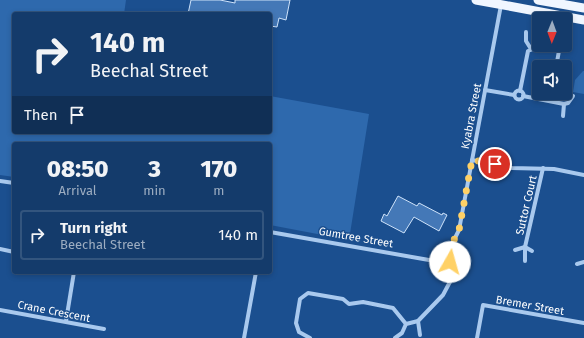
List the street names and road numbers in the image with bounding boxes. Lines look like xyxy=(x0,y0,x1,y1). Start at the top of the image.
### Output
street label: Kyabra Street xyxy=(459,82,484,150)
street label: Suttor Court xyxy=(513,174,540,236)
street label: Gumtree Street xyxy=(318,225,394,250)
street label: Bremer Street xyxy=(495,293,565,318)
street label: Crane Crescent xyxy=(16,298,91,325)

